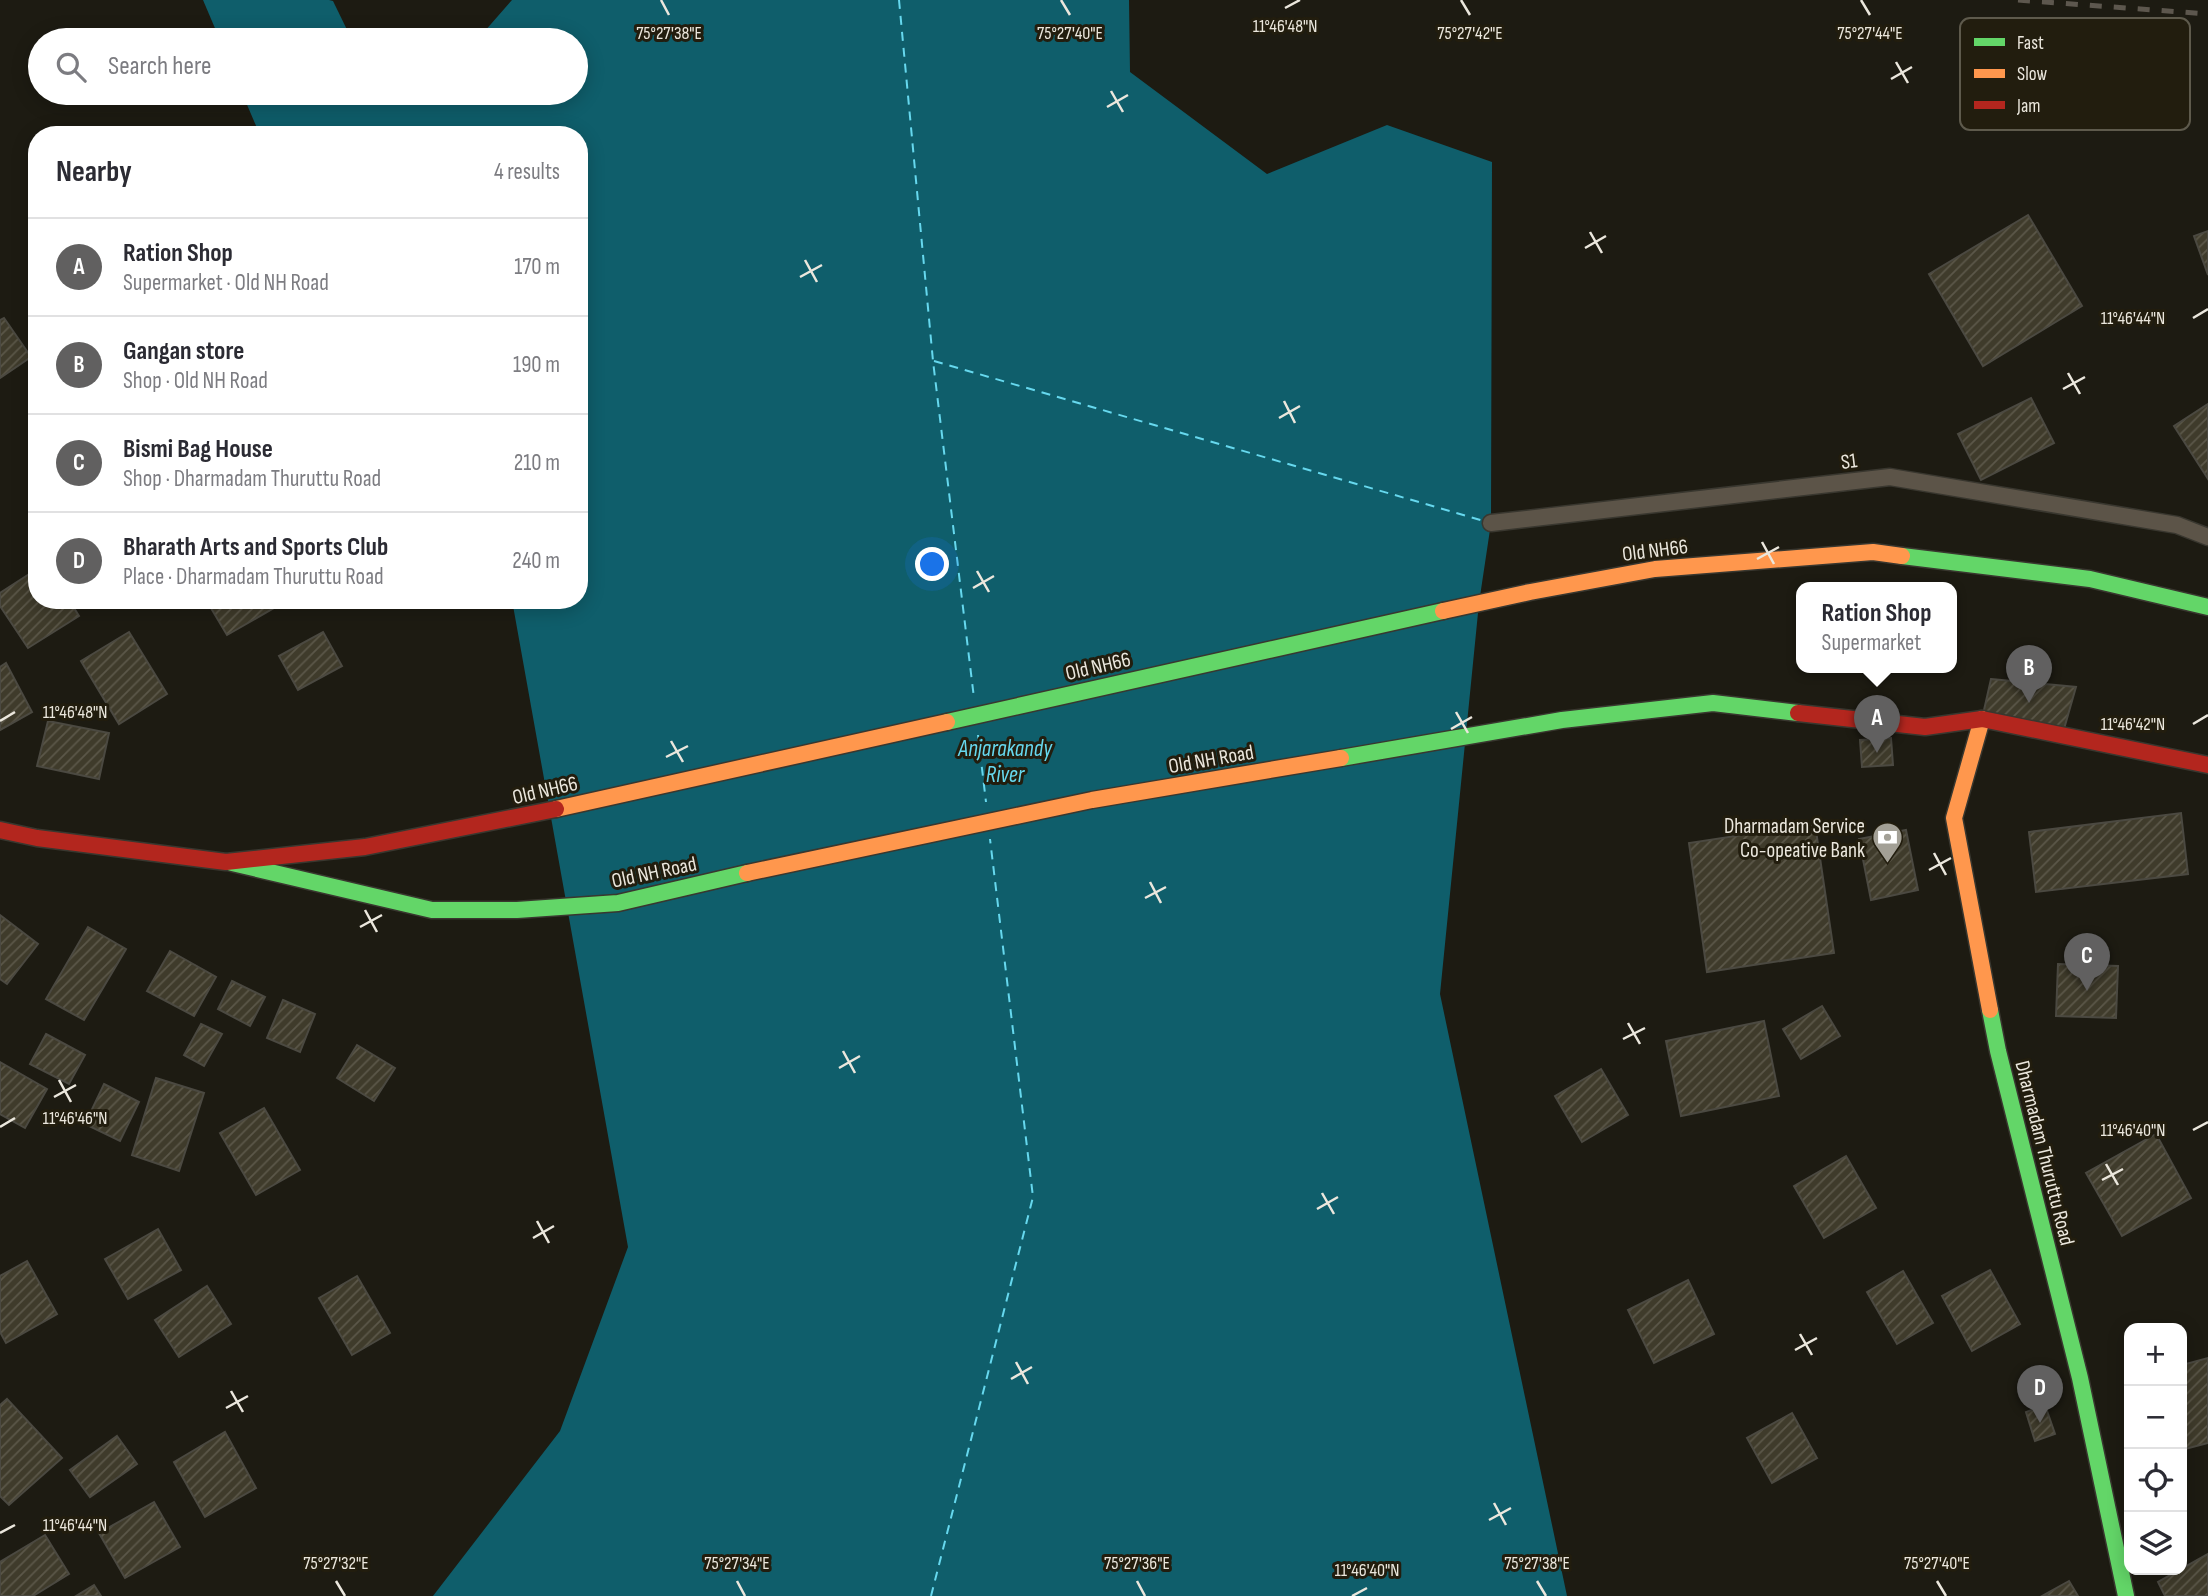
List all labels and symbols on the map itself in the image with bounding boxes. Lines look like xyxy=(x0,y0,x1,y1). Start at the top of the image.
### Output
text: 11°46'48"N xyxy=(1253,16,1317,37)
legend xyxy=(1960,18,2190,130)
text: 75°27'38"E xyxy=(636,23,702,44)
text: 75°27'40"E xyxy=(1037,23,1103,44)
text: 75°27'42"E xyxy=(1437,23,1503,44)
text: 75°27'44"E xyxy=(1837,23,1903,44)
text: Fast xyxy=(2017,32,2044,55)
text: Slow xyxy=(2017,63,2047,86)
text: Jam xyxy=(2016,95,2040,118)
text: 11°46'44"N xyxy=(2101,308,2165,329)
street label: S1 xyxy=(1840,448,1859,475)
street label: Old NH66 xyxy=(1621,534,1689,567)
your location xyxy=(915,547,949,581)
pin: B xyxy=(2006,645,2052,703)
street label: Old NH66 xyxy=(1063,647,1133,686)
pin: A xyxy=(1854,695,1900,753)
text: 11°46'48"N xyxy=(43,702,107,723)
text: 11°46'42"N xyxy=(2101,714,2165,735)
water label: Anjarakandy River xyxy=(957,735,1053,789)
street label: Old NH Road xyxy=(1167,740,1256,779)
street label: Old NH66 xyxy=(510,771,580,810)
place label: Dharmadam Service Co-opeative Bank xyxy=(1724,814,1865,863)
bank icon: Dharmadam Service Co-opeative Bank xyxy=(1871,821,1905,865)
street label: Old NH Road xyxy=(609,851,699,894)
pin: C xyxy=(2064,933,2110,991)
street label: Dharmadam Thuruttu Road xyxy=(2009,1058,2080,1248)
text: 11°46'46"N xyxy=(43,1108,107,1129)
text: 11°46'40"N xyxy=(2101,1120,2165,1141)
pin: D xyxy=(2017,1365,2063,1423)
text: 11°46'44"N xyxy=(43,1515,107,1536)
text: 75°27'32"E xyxy=(303,1553,369,1574)
text: 75°27'34"E xyxy=(704,1553,770,1574)
text: 75°27'36"E xyxy=(1104,1553,1170,1574)
text: 75°27'38"E xyxy=(1504,1553,1570,1574)
text: 75°27'40"E xyxy=(1904,1553,1970,1574)
text: 11°46'40"N xyxy=(1335,1560,1399,1581)

